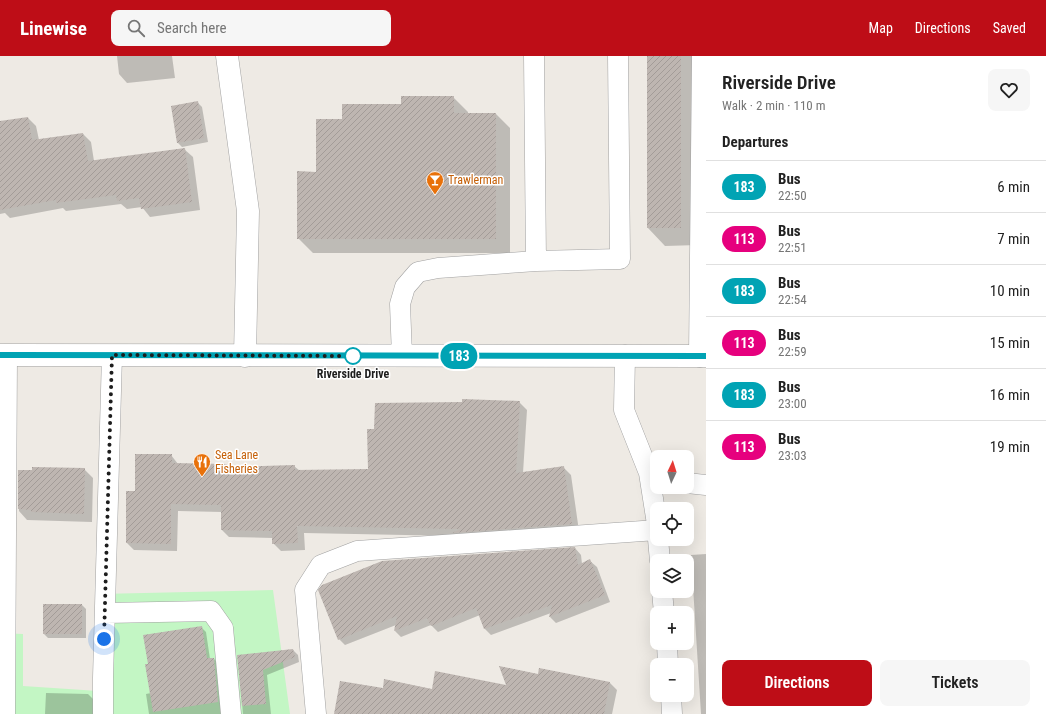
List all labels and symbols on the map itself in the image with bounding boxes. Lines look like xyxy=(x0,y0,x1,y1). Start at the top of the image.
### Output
bar icon: Trawlerman xyxy=(425,170,445,195)
place label: Trawlerman xyxy=(448,173,504,187)
line badge: 183 xyxy=(436,343,482,369)
marker: Riverside Drive xyxy=(344,347,362,365)
place label: Riverside Drive xyxy=(317,367,389,381)
place label: Sea Lane Fisheries xyxy=(215,448,259,476)
north arrow xyxy=(650,450,694,494)
restaurant icon: Sea Lane Fisheries xyxy=(192,452,212,477)
your location xyxy=(94,629,114,649)

